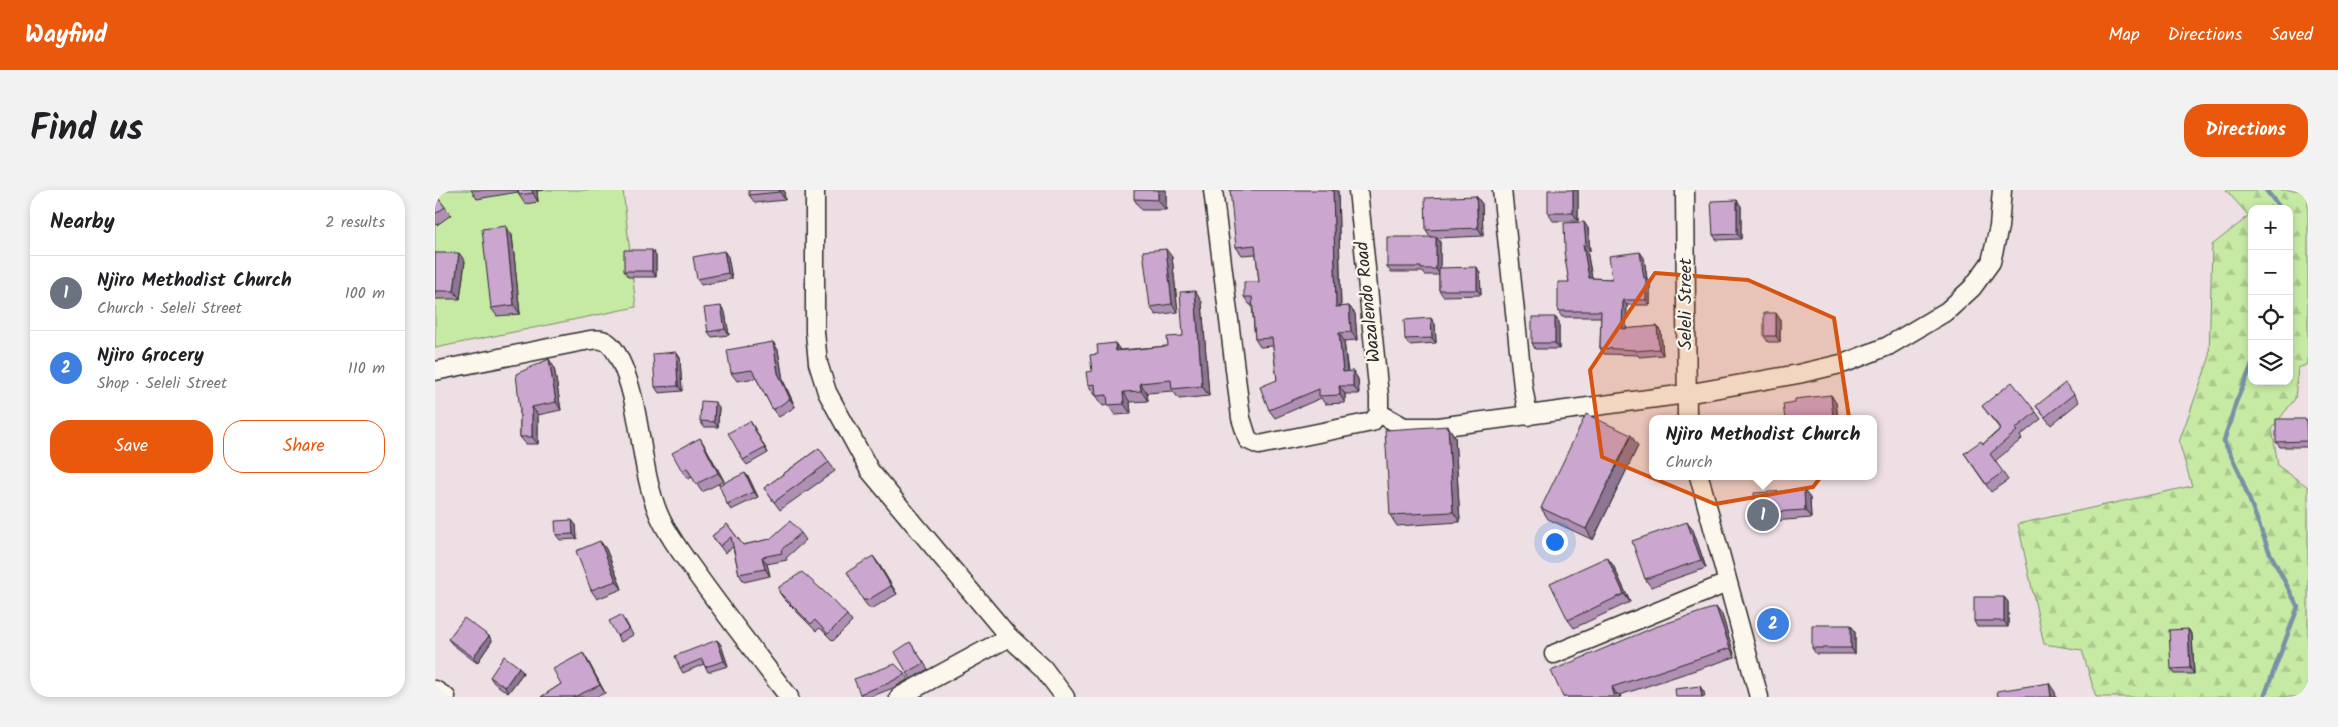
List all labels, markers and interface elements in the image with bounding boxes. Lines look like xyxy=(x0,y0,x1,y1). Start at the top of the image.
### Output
text: Wayfind xyxy=(25,16,107,55)
text: Map xyxy=(2108,21,2140,50)
text: Directions xyxy=(2168,21,2242,50)
text: Saved xyxy=(2270,21,2313,50)
text: Find us xyxy=(30,102,143,158)
button: Directions xyxy=(2184,104,2308,157)
map controls xyxy=(2248,205,2293,385)
button: + xyxy=(2248,205,2293,250)
text: Nearby xyxy=(50,206,115,239)
text: 2 results xyxy=(325,210,385,235)
street label: Wazalendo Road xyxy=(1348,239,1390,364)
button: − xyxy=(2248,250,2293,295)
street label: Seleli Street xyxy=(1672,257,1701,350)
text: Njiro Methodist Church xyxy=(97,266,292,296)
text: 1 xyxy=(64,281,68,306)
text: 100 m xyxy=(345,281,385,306)
button: locate xyxy=(2248,295,2293,340)
text: Church · Seleli Street xyxy=(97,296,242,321)
button: layers xyxy=(2248,340,2293,385)
text: Njiro Grocery xyxy=(97,341,204,371)
text: 2 xyxy=(61,356,71,381)
text: 110 m xyxy=(348,356,385,381)
text: Shop · Seleli Street xyxy=(97,371,227,396)
popup xyxy=(1649,415,1877,480)
button: Save xyxy=(50,420,213,473)
button: Share xyxy=(223,420,385,473)
text: Njiro Methodist Church xyxy=(1666,420,1860,450)
text: Church xyxy=(1666,450,1712,475)
pin: 1 xyxy=(1747,496,1779,534)
your location xyxy=(1542,529,1568,555)
pin: 2 xyxy=(1757,605,1789,643)

